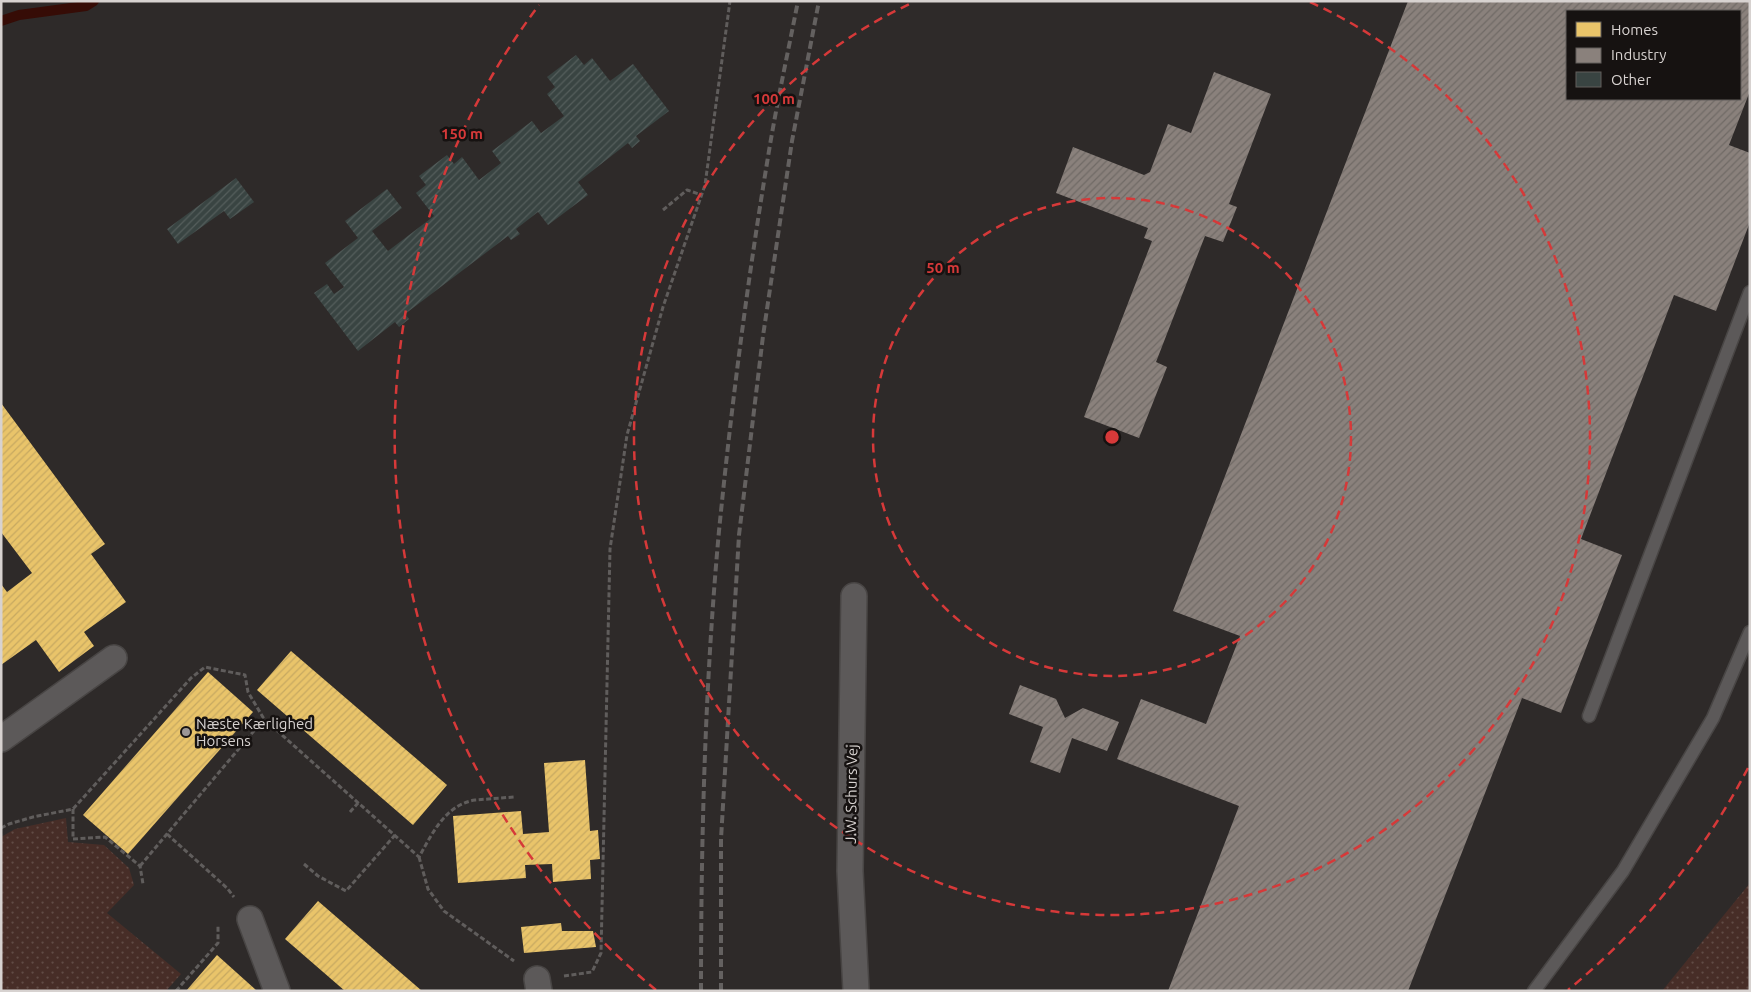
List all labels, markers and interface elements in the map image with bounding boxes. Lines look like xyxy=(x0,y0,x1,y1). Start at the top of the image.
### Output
legend xyxy=(1566,10,1741,100)
text: Homes xyxy=(1611,21,1658,38)
text: Industry xyxy=(1611,46,1666,63)
text: Other xyxy=(1611,71,1651,88)
text: 100 m xyxy=(753,90,795,107)
text: 150 m xyxy=(441,125,483,142)
text: 50 m xyxy=(926,259,960,276)
centre of rings xyxy=(1103,428,1121,446)
place label: Næste Kærlighed Horsens xyxy=(196,715,313,749)
marker: Næste Kærlighed Horsens xyxy=(180,726,192,738)
street label: J.W. Schurs Vej xyxy=(842,744,860,844)

